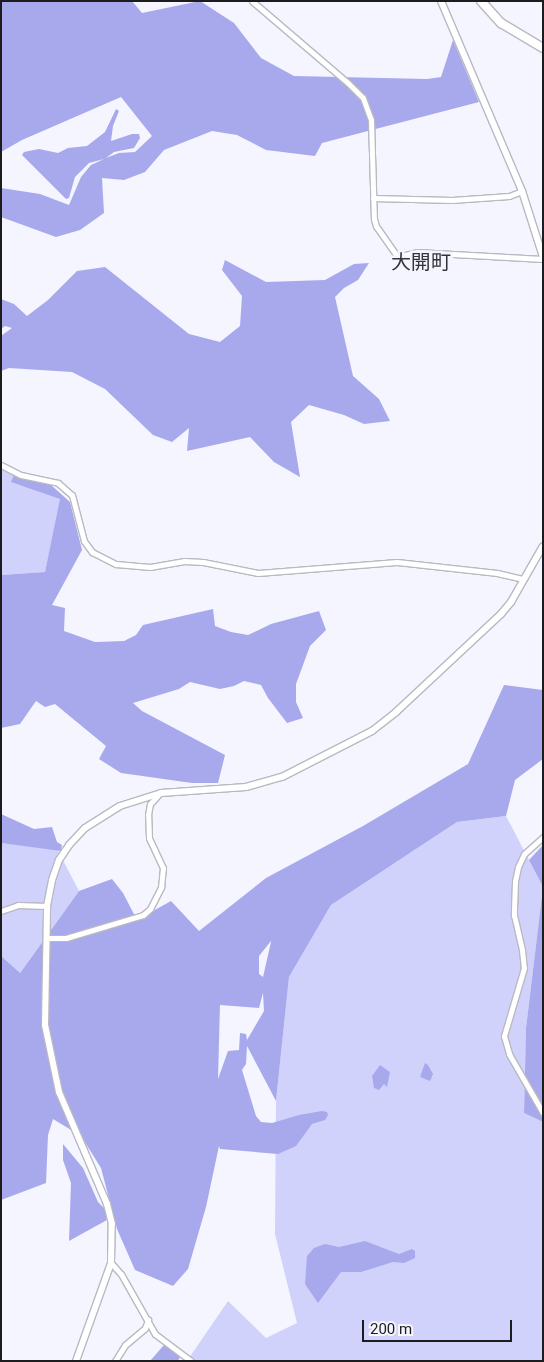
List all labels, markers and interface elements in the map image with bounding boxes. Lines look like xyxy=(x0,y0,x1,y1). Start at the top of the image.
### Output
district label: 大開町 xyxy=(391,250,451,274)
scale bar xyxy=(364,1310,514,1342)
text: 200 m xyxy=(370,1320,412,1338)

